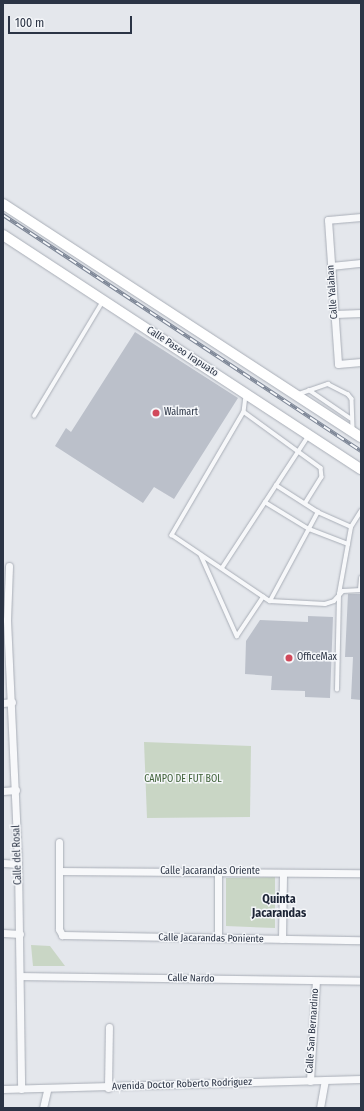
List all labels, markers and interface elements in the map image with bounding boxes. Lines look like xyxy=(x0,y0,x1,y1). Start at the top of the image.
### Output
scale bar xyxy=(10,8,134,34)
text: 100 m xyxy=(15,16,44,30)
street label: Calle Yalahan xyxy=(325,265,341,319)
street label: Calle Paseo Irapuato xyxy=(144,324,220,380)
place label: Walmart xyxy=(164,407,198,419)
marker: Walmart xyxy=(151,408,161,418)
place label: OfficeMax xyxy=(297,652,337,664)
marker: OfficeMax xyxy=(284,653,294,663)
park label: CAMPO DE FUT BOL xyxy=(144,774,222,786)
street label: Calle del Rosal xyxy=(11,825,25,885)
street label: Calle Jacarandas Oriente xyxy=(160,866,260,878)
district label: Quinta Jacarandas xyxy=(252,893,306,921)
street label: Calle Jacarandas Poniente xyxy=(158,932,264,946)
street label: Calle Nardo xyxy=(167,973,215,985)
street label: Calle San Bernardino xyxy=(304,988,322,1074)
street label: Avenida Doctor Roberto Rodríguez xyxy=(112,1077,252,1093)

